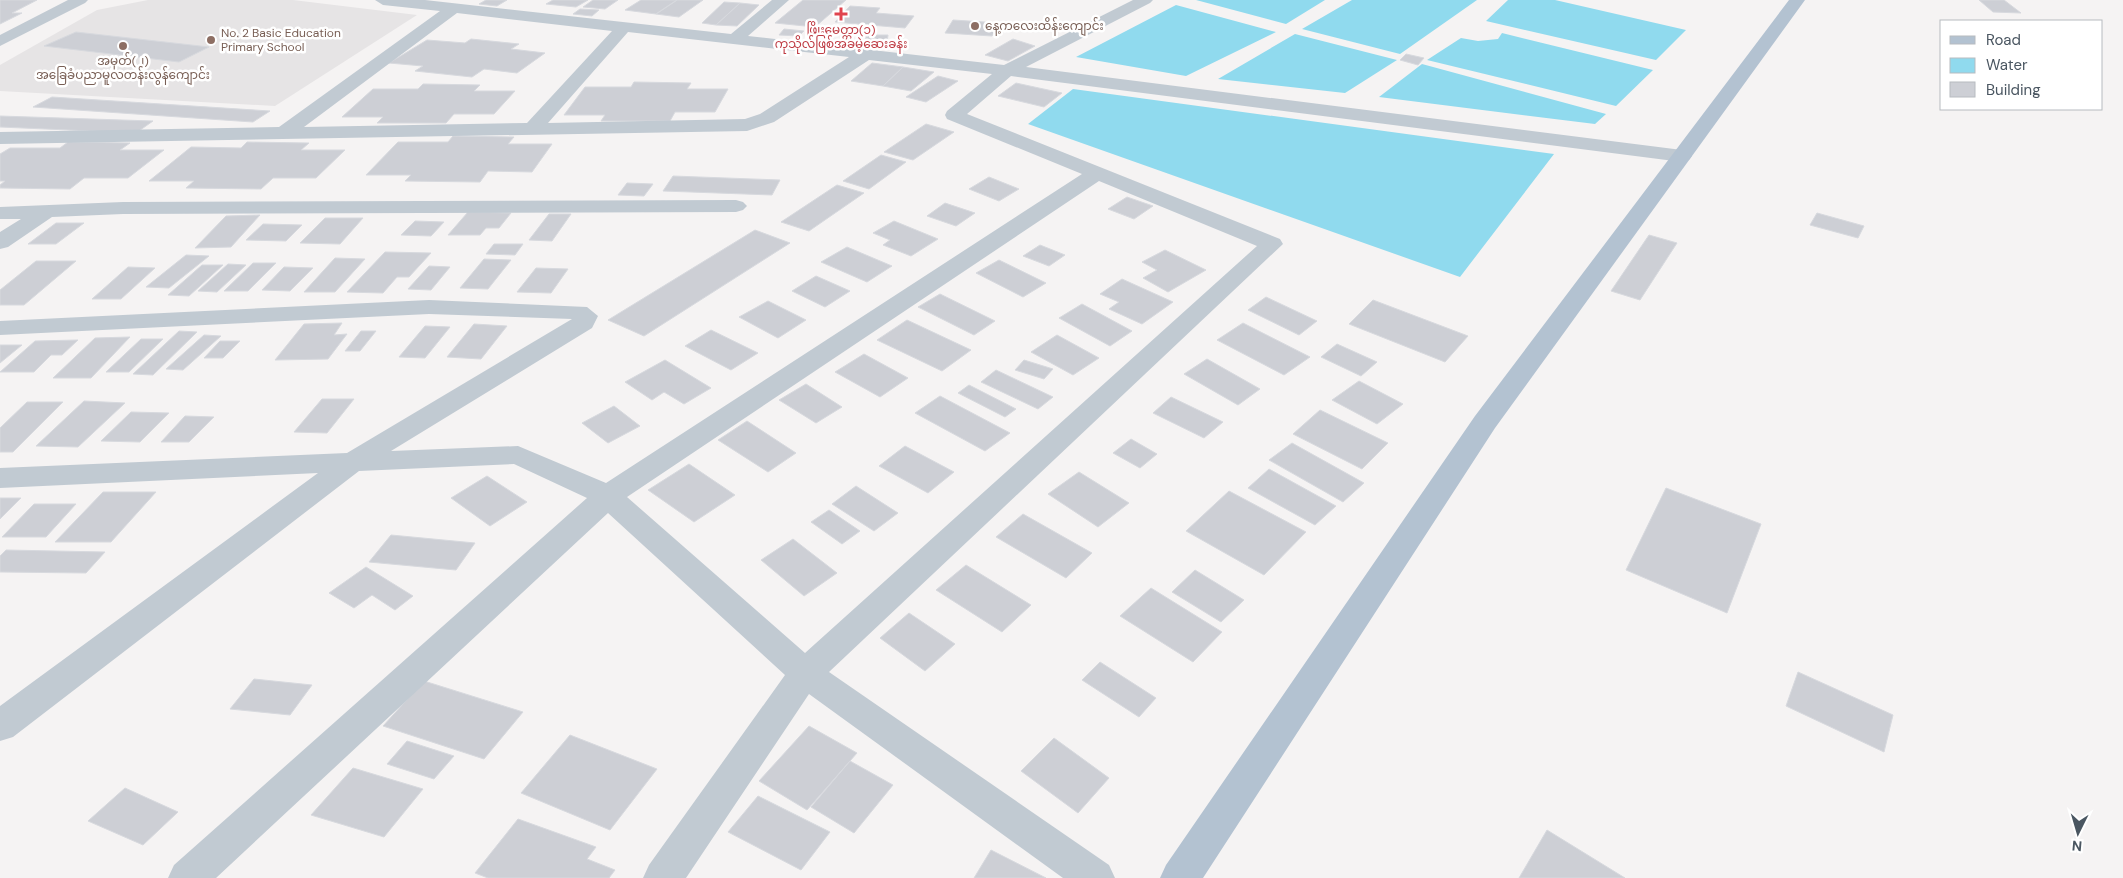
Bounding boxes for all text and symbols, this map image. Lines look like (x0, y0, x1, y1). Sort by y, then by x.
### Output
marker: ဖြိုးမေတ္တာ(၁) ကုသိုလ်ဖြစ်အခမဲ့ဆေးခန်း (834, 7, 848, 21)
place label: နေ့ကလေးထိန်းကျောင်း (985, 17, 1104, 36)
marker: နေ့ကလေးထိန်းကျောင်း (969, 20, 981, 32)
legend (1940, 20, 2103, 110)
place label: ဖြိုးမေတ္တာ(၁) ကုသိုလ်ဖြစ်အခမဲ့ဆေးခန်း (775, 21, 907, 54)
place label: No. 2 Basic Education Primary School (221, 25, 341, 55)
text: Road (1986, 30, 2021, 50)
marker: No. 2 Basic Education Primary School (205, 34, 217, 46)
marker: အမှတ်(၂) အခြေခံပညာမူလတန်းလွန်ကျောင်း (117, 40, 129, 52)
place label: အမှတ်(၂) အခြေခံပညာမူလတန်းလွန်ကျောင်း (36, 52, 210, 85)
text: Water (1986, 55, 2028, 75)
text: Building (1986, 80, 2041, 100)
north arrow (2053, 808, 2103, 858)
text: N (2071, 837, 2083, 855)

